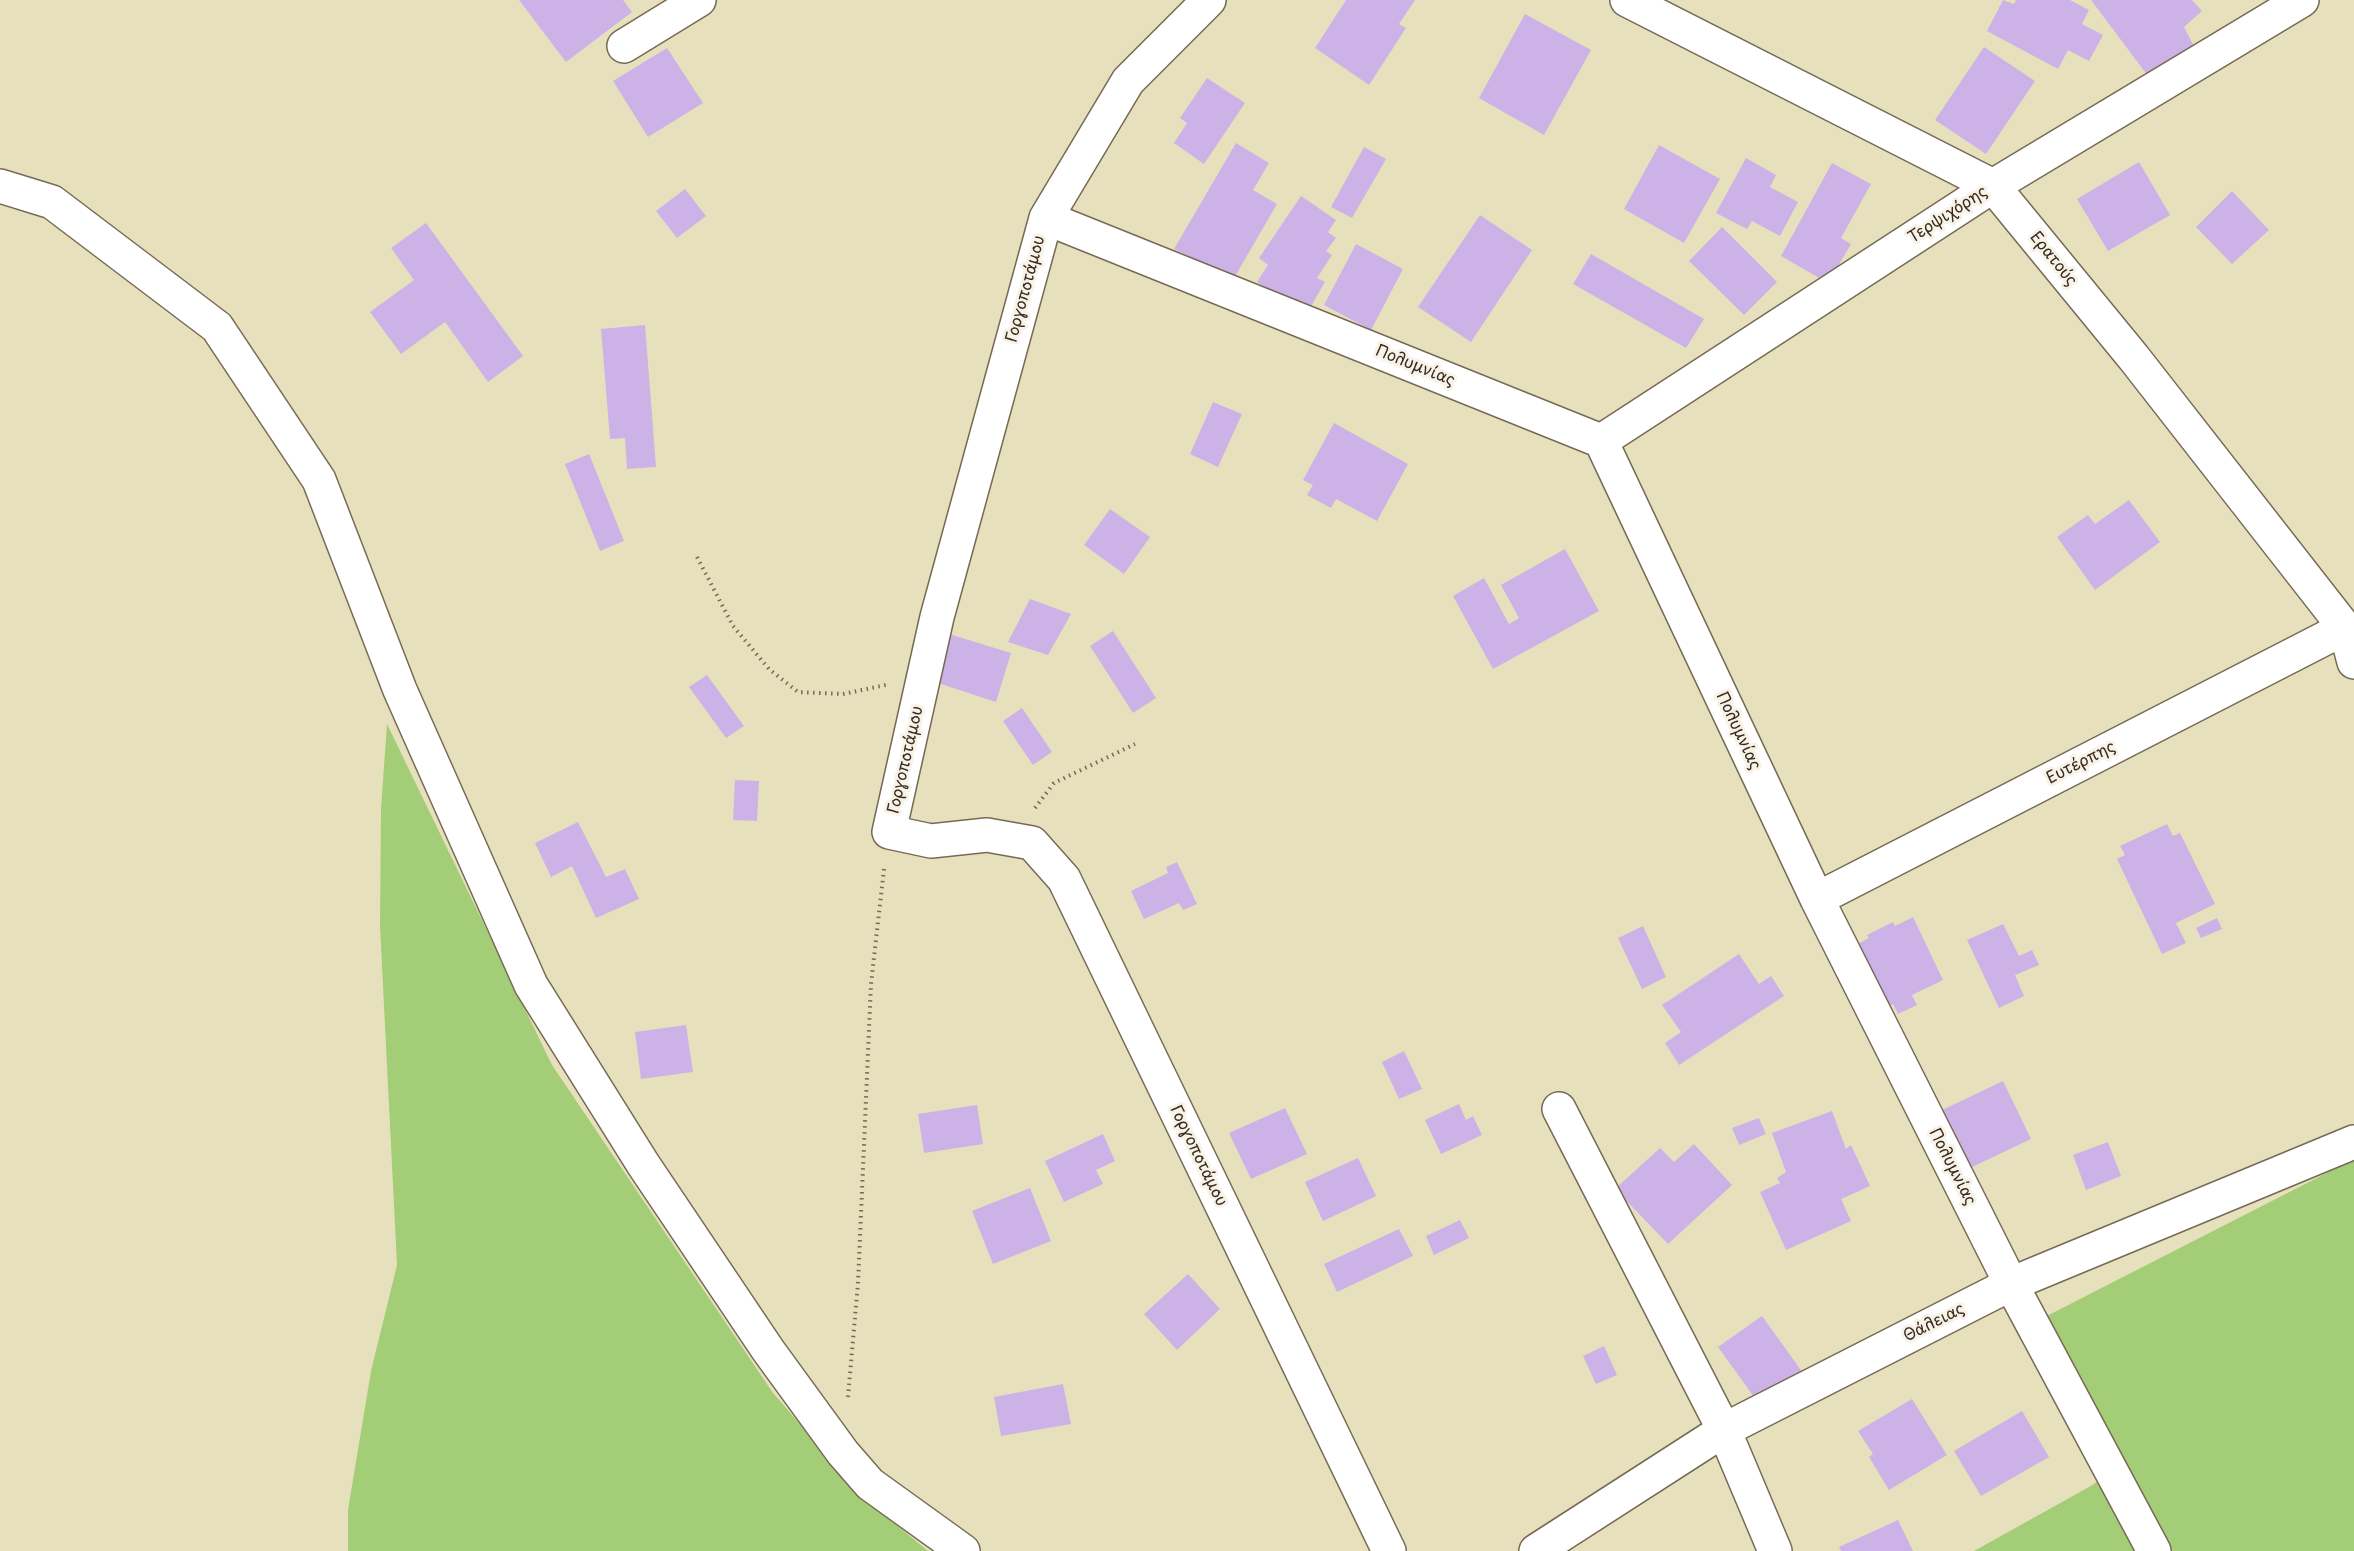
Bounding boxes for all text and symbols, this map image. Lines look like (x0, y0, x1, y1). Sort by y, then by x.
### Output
street label: Τερψιχόρης (1905, 182, 1991, 248)
street label: Ερατούς (2025, 228, 2081, 290)
street label: Γοργοποτάμου (1003, 233, 1049, 345)
street label: Πολυμνίας (1373, 341, 1457, 391)
street label: Πολυμνίας (1712, 689, 1764, 773)
street label: Γοργοποτάμου (884, 704, 928, 816)
street label: Ευτέρπης (2043, 737, 2119, 789)
street label: Γοργοποτάμου (1165, 1102, 1231, 1210)
street label: Πολυμνίας (1924, 1125, 1980, 1209)
street label: Θάλειας (1900, 1300, 1968, 1346)

